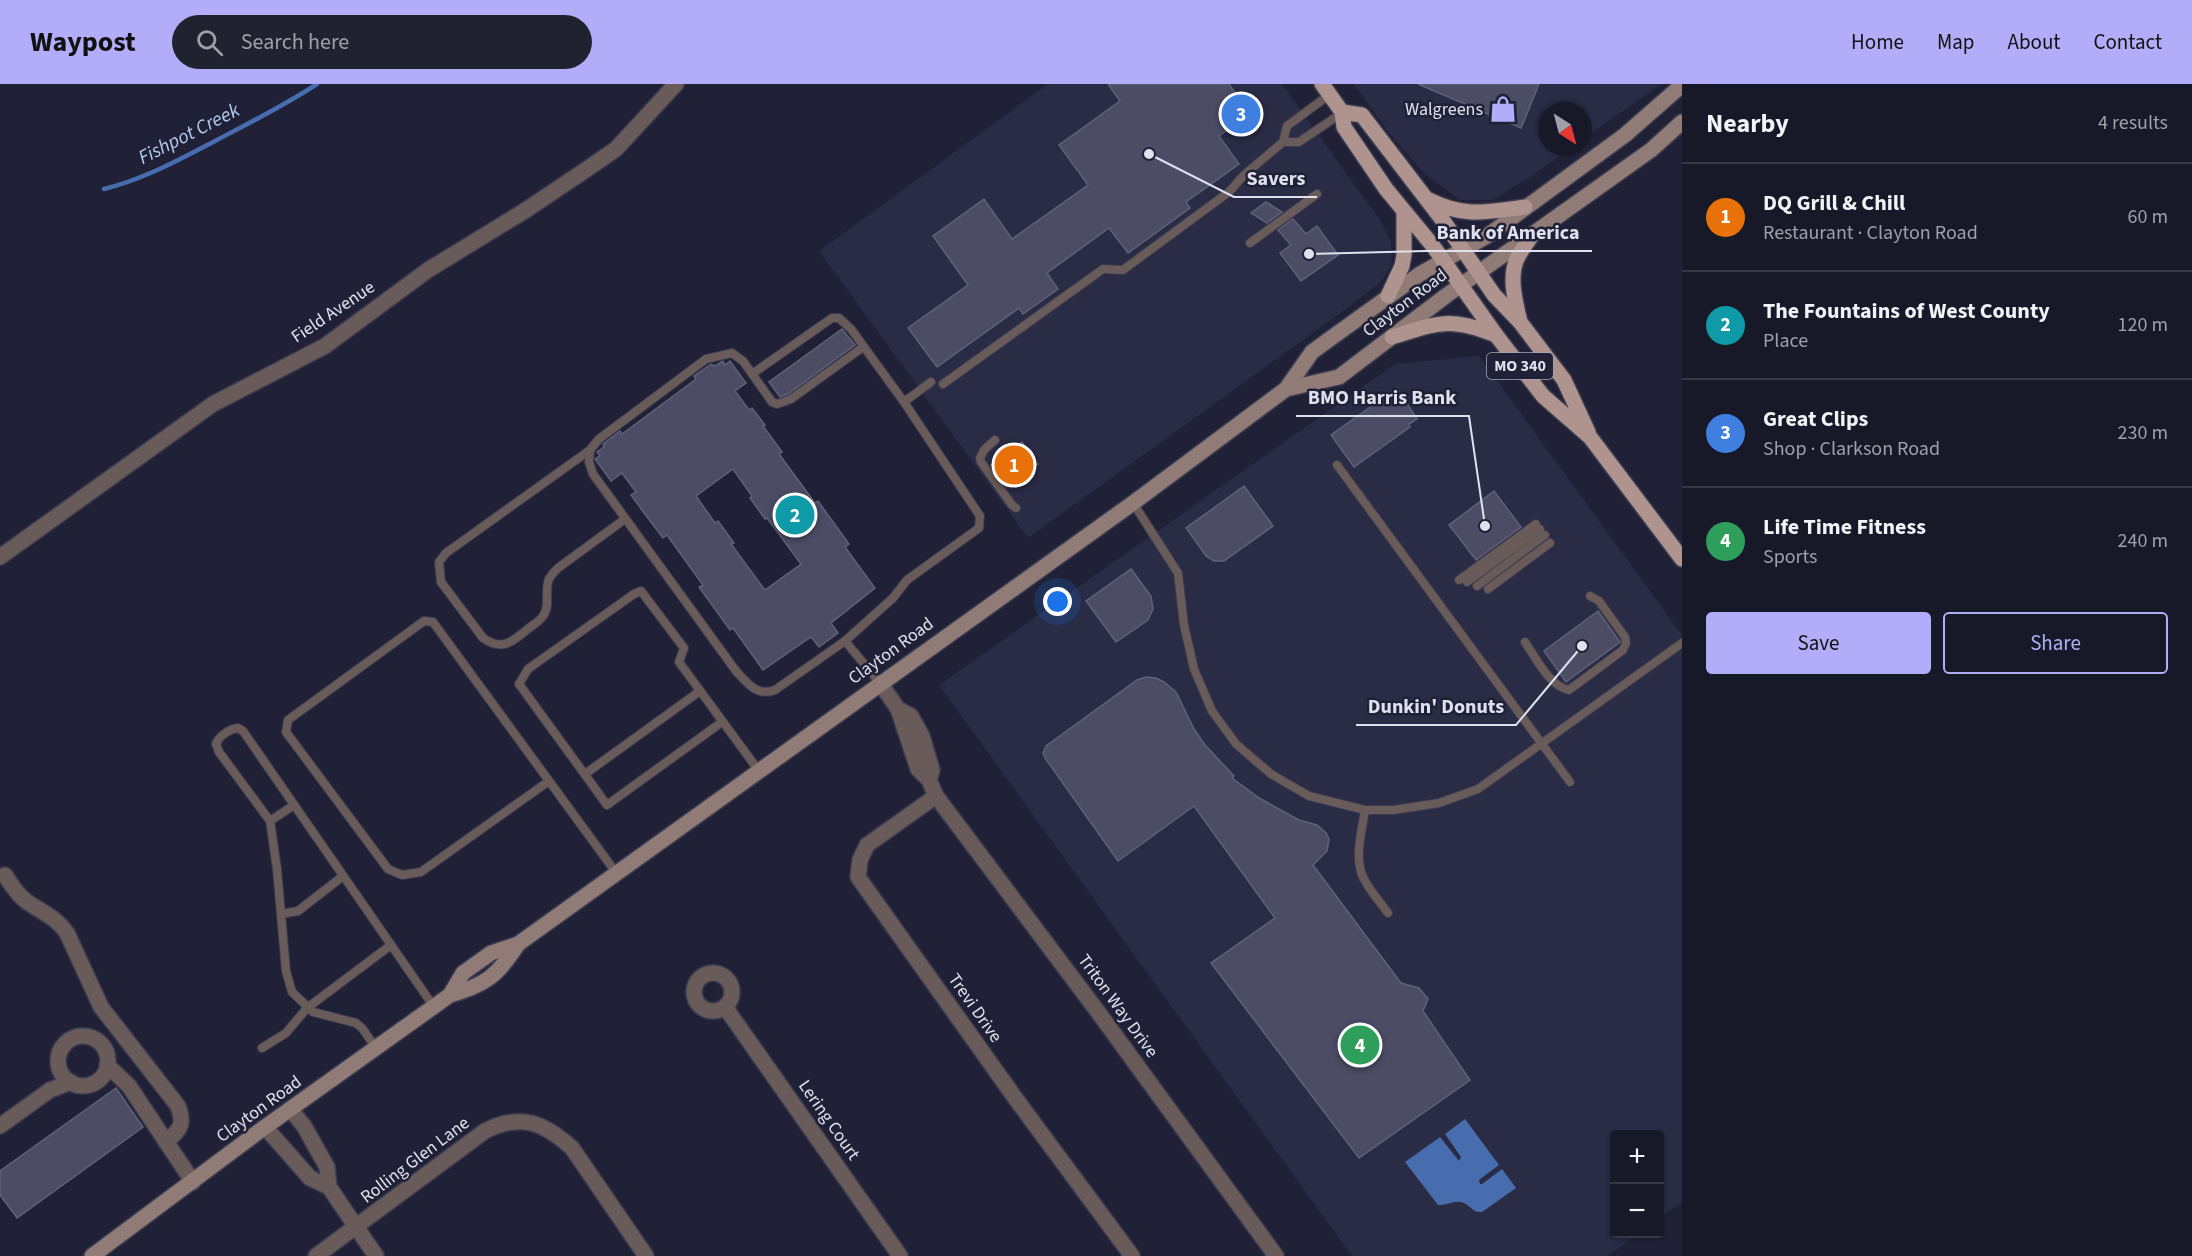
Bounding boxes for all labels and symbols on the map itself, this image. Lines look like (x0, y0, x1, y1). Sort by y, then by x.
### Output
pin: 3 (1222, 92, 1260, 136)
shop icon: Walgreens (1488, 94, 1518, 124)
water label: Fishpot Creek (133, 96, 245, 172)
place label: Walgreens (1405, 97, 1483, 122)
north arrow (1538, 102, 1592, 156)
callout: Savers (1234, 159, 1317, 197)
text: Savers (1247, 165, 1306, 193)
callout: Bank of America (1425, 213, 1592, 251)
text: Bank of America (1436, 219, 1580, 247)
street label: Clayton Road (1358, 263, 1452, 343)
street label: Field Avenue (286, 275, 380, 349)
road number: MO 340 (1487, 353, 1553, 379)
callout: BMO Harris Bank (1296, 378, 1469, 416)
text: BMO Harris Bank (1308, 384, 1456, 412)
pin: 1 (994, 442, 1034, 488)
pin: 2 (776, 492, 814, 538)
your location (1043, 587, 1072, 616)
street label: Clayton Road (843, 611, 939, 691)
callout: Dunkin' Donuts (1356, 687, 1516, 725)
text: Dunkin' Donuts (1368, 693, 1504, 721)
street label: Triton Way Drive (1072, 949, 1164, 1063)
street label: Trevi Drive (942, 968, 1008, 1048)
pin: 4 (1340, 1022, 1380, 1068)
street label: Clayton Road (211, 1069, 307, 1149)
street label: Lering Court (792, 1075, 866, 1165)
street label: Rolling Glen Lane (355, 1111, 475, 1209)

